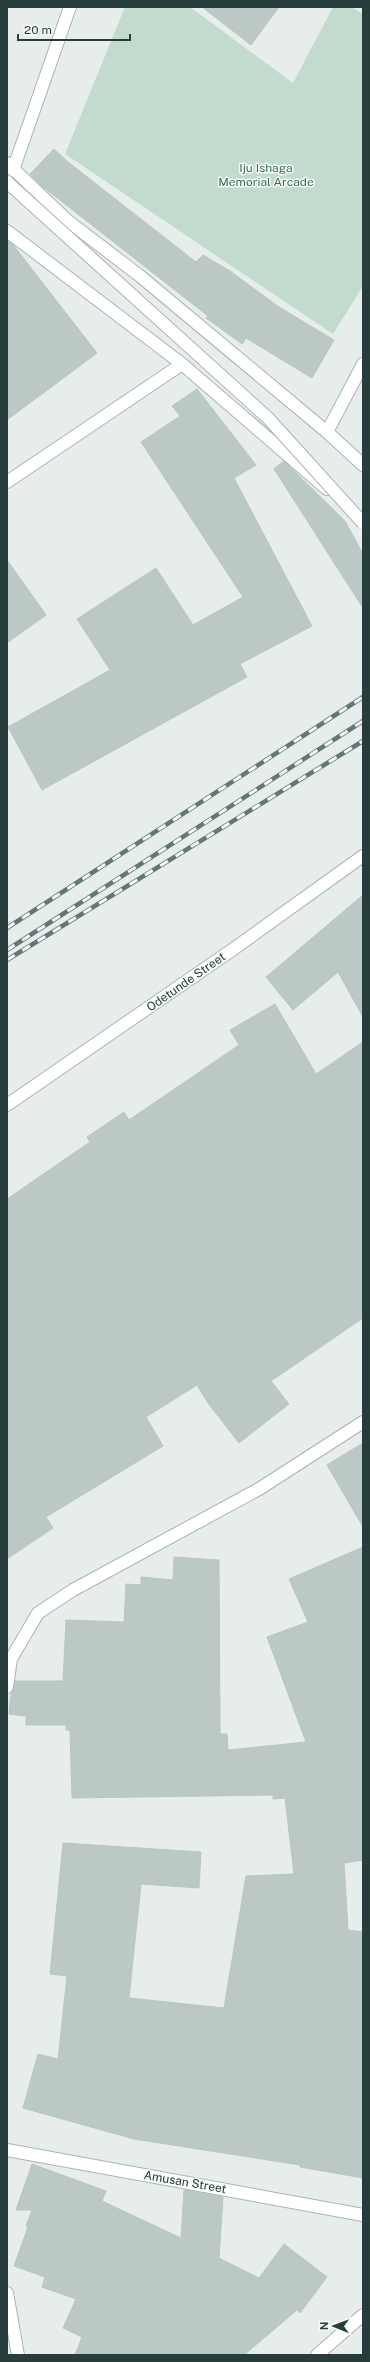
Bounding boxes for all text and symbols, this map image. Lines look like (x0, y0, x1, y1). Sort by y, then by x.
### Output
scale bar (18, 16, 130, 42)
text: 20 m (24, 23, 52, 37)
park label: Iju Ishaga Memorial Arcade (218, 161, 314, 189)
street label: Odetunde Street (144, 949, 228, 1014)
street label: Amusan Street (143, 2168, 228, 2196)
north arrow (314, 2306, 354, 2346)
text: N (318, 2321, 330, 2330)

